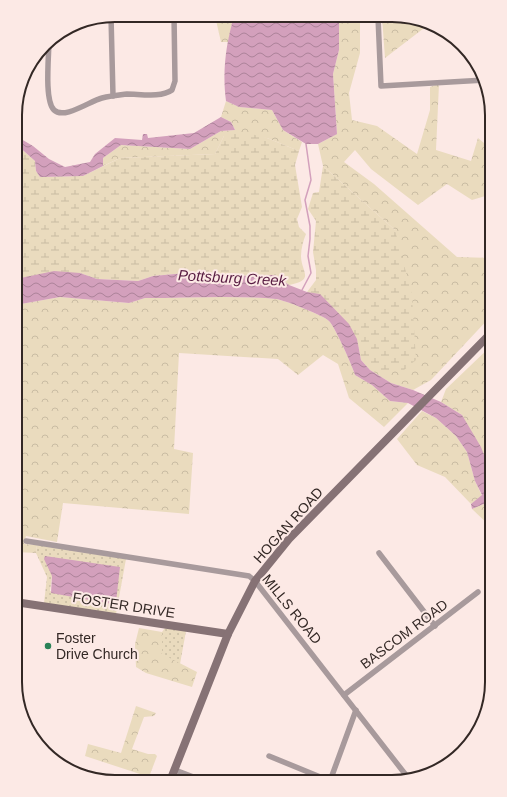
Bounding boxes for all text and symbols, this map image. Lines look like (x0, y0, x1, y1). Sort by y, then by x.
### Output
water label: Pottsburg Creek (177, 266, 288, 289)
street label: HOGAN ROAD (250, 484, 326, 566)
street label: MILLS ROAD (259, 571, 325, 647)
street label: FOSTER DRIVE (72, 589, 176, 621)
street label: BASCOM ROAD (357, 596, 451, 672)
place label: Foster Drive Church (56, 630, 138, 662)
marker: Foster Drive Church (43, 641, 53, 651)

